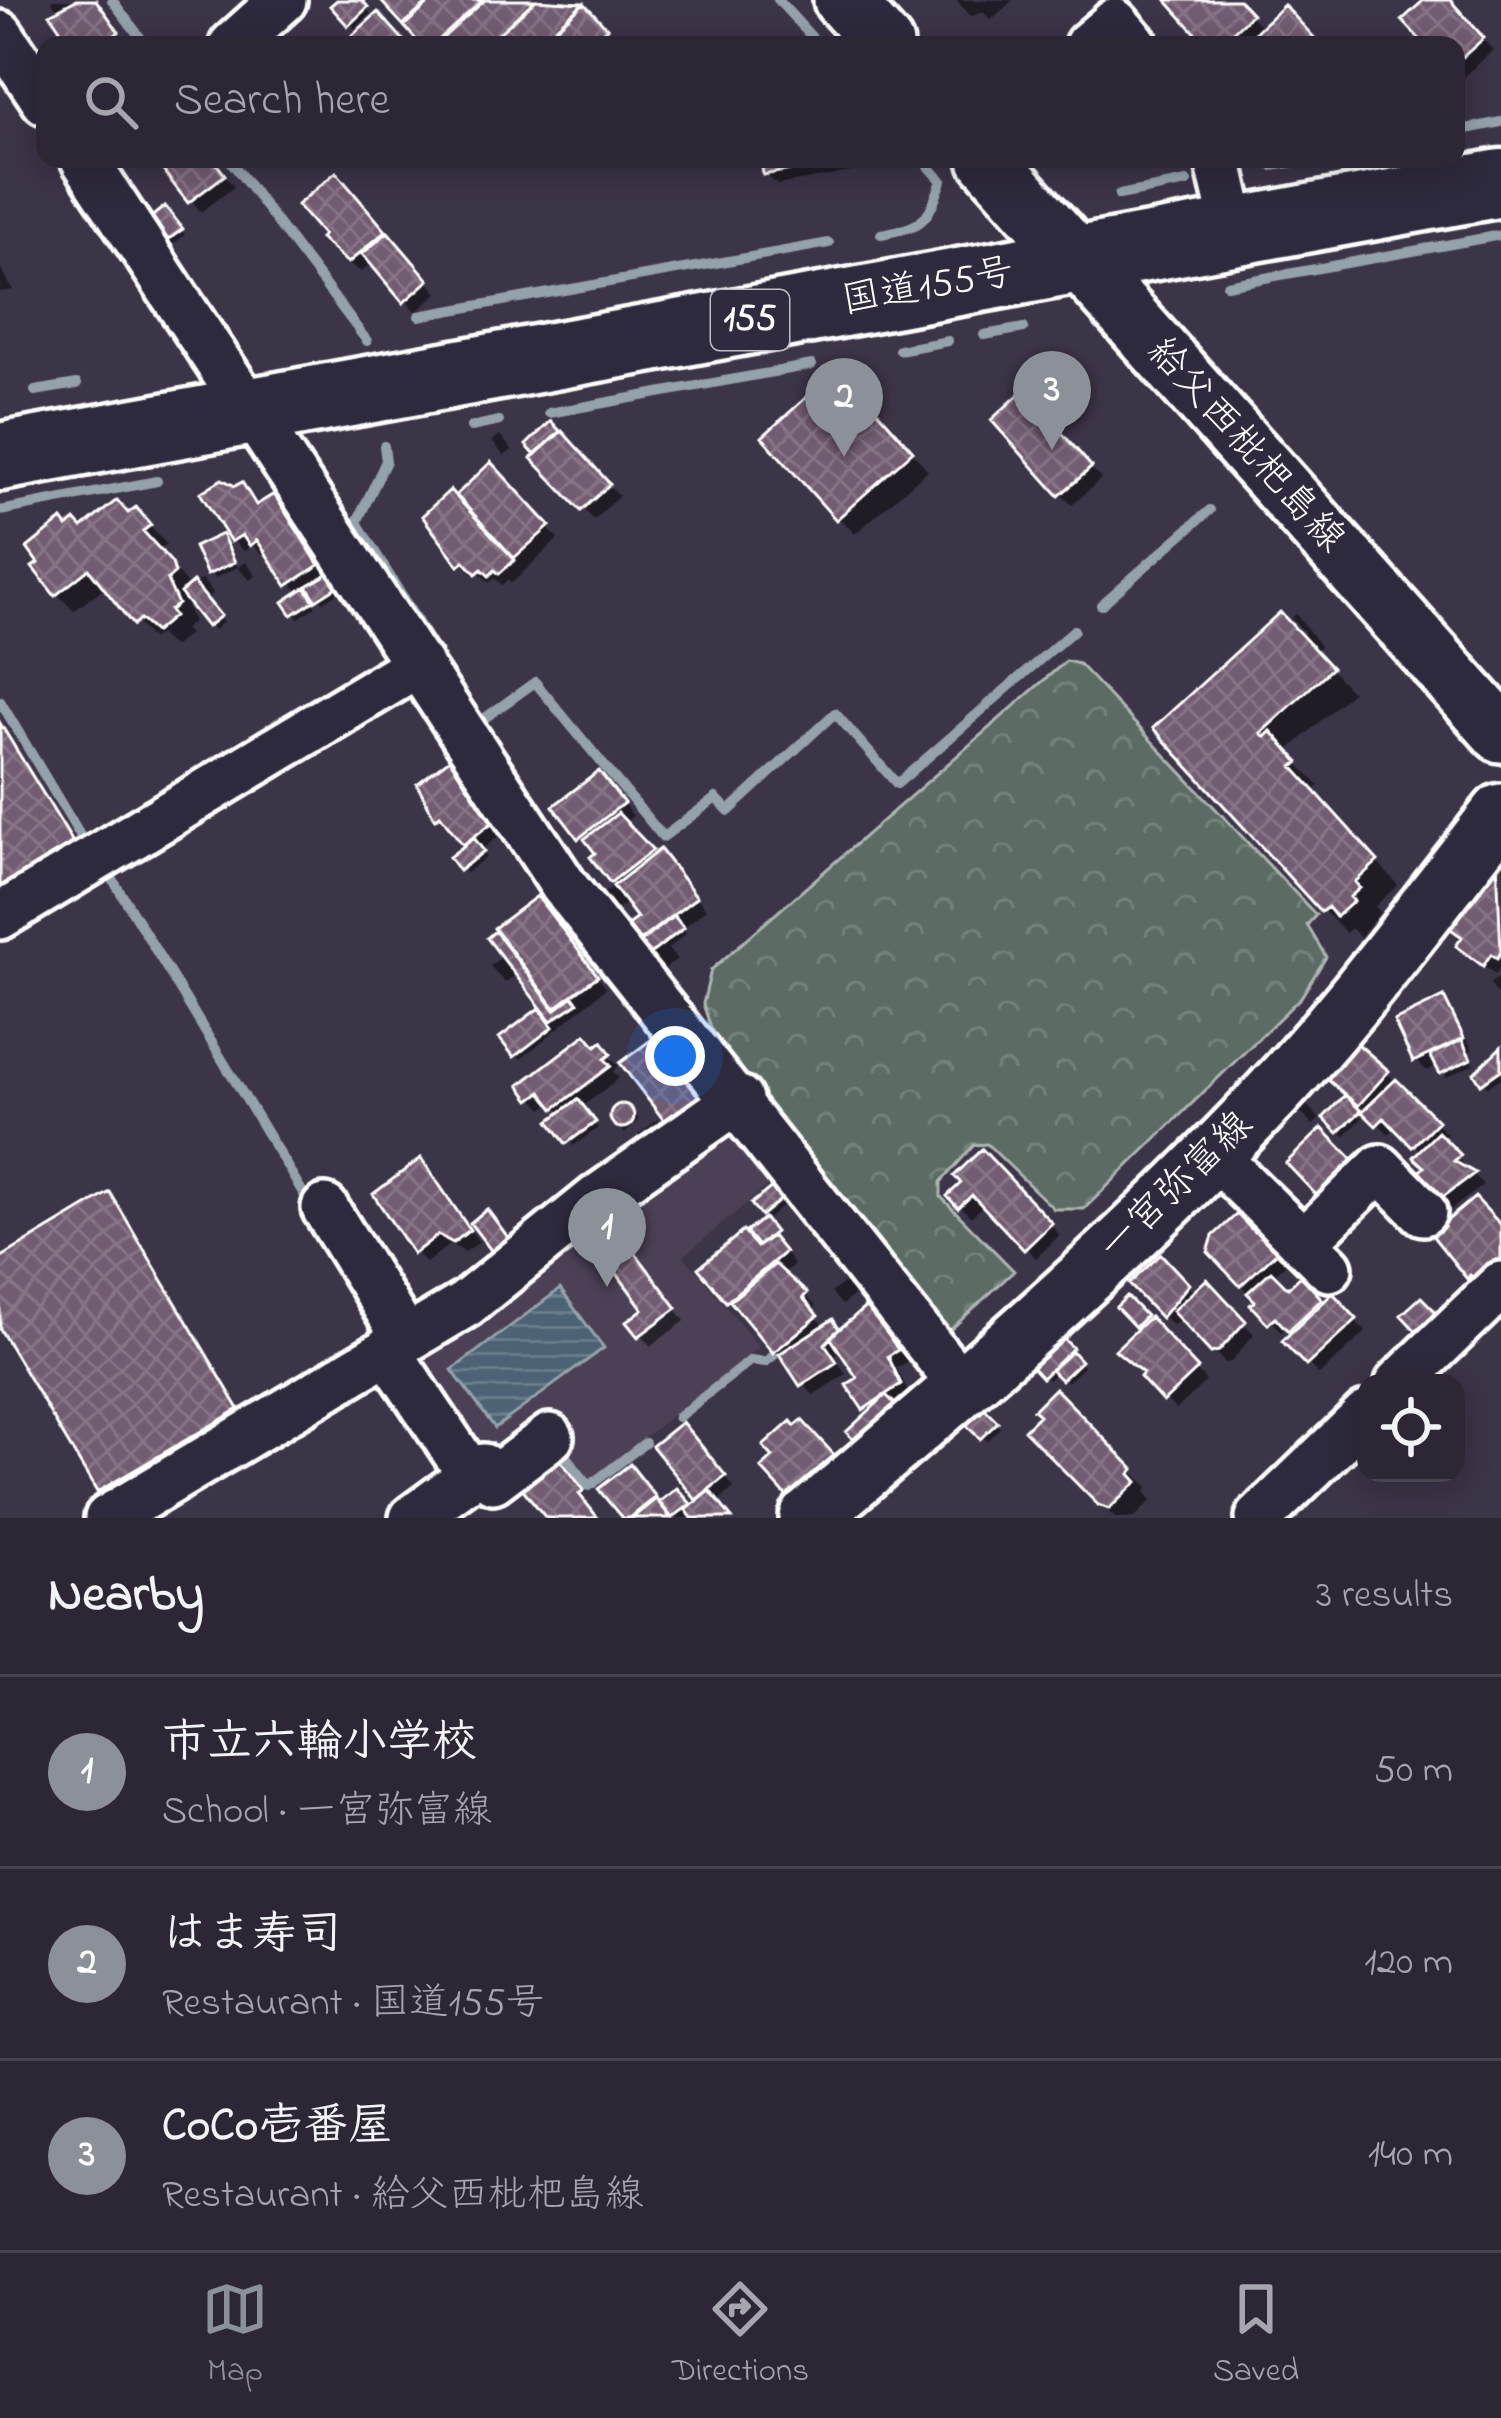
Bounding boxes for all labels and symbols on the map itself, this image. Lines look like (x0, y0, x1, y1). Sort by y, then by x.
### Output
street label: 国道155号 (837, 245, 1019, 331)
road number: 155 (711, 290, 789, 350)
street label: 給父西枇杷島線 (1132, 325, 1358, 567)
pin: 3 (1013, 351, 1091, 450)
pin: 2 (805, 358, 883, 457)
your location (645, 1026, 705, 1086)
street label: 一宮弥富線 (1087, 1099, 1267, 1275)
pin: 1 (568, 1188, 646, 1287)

